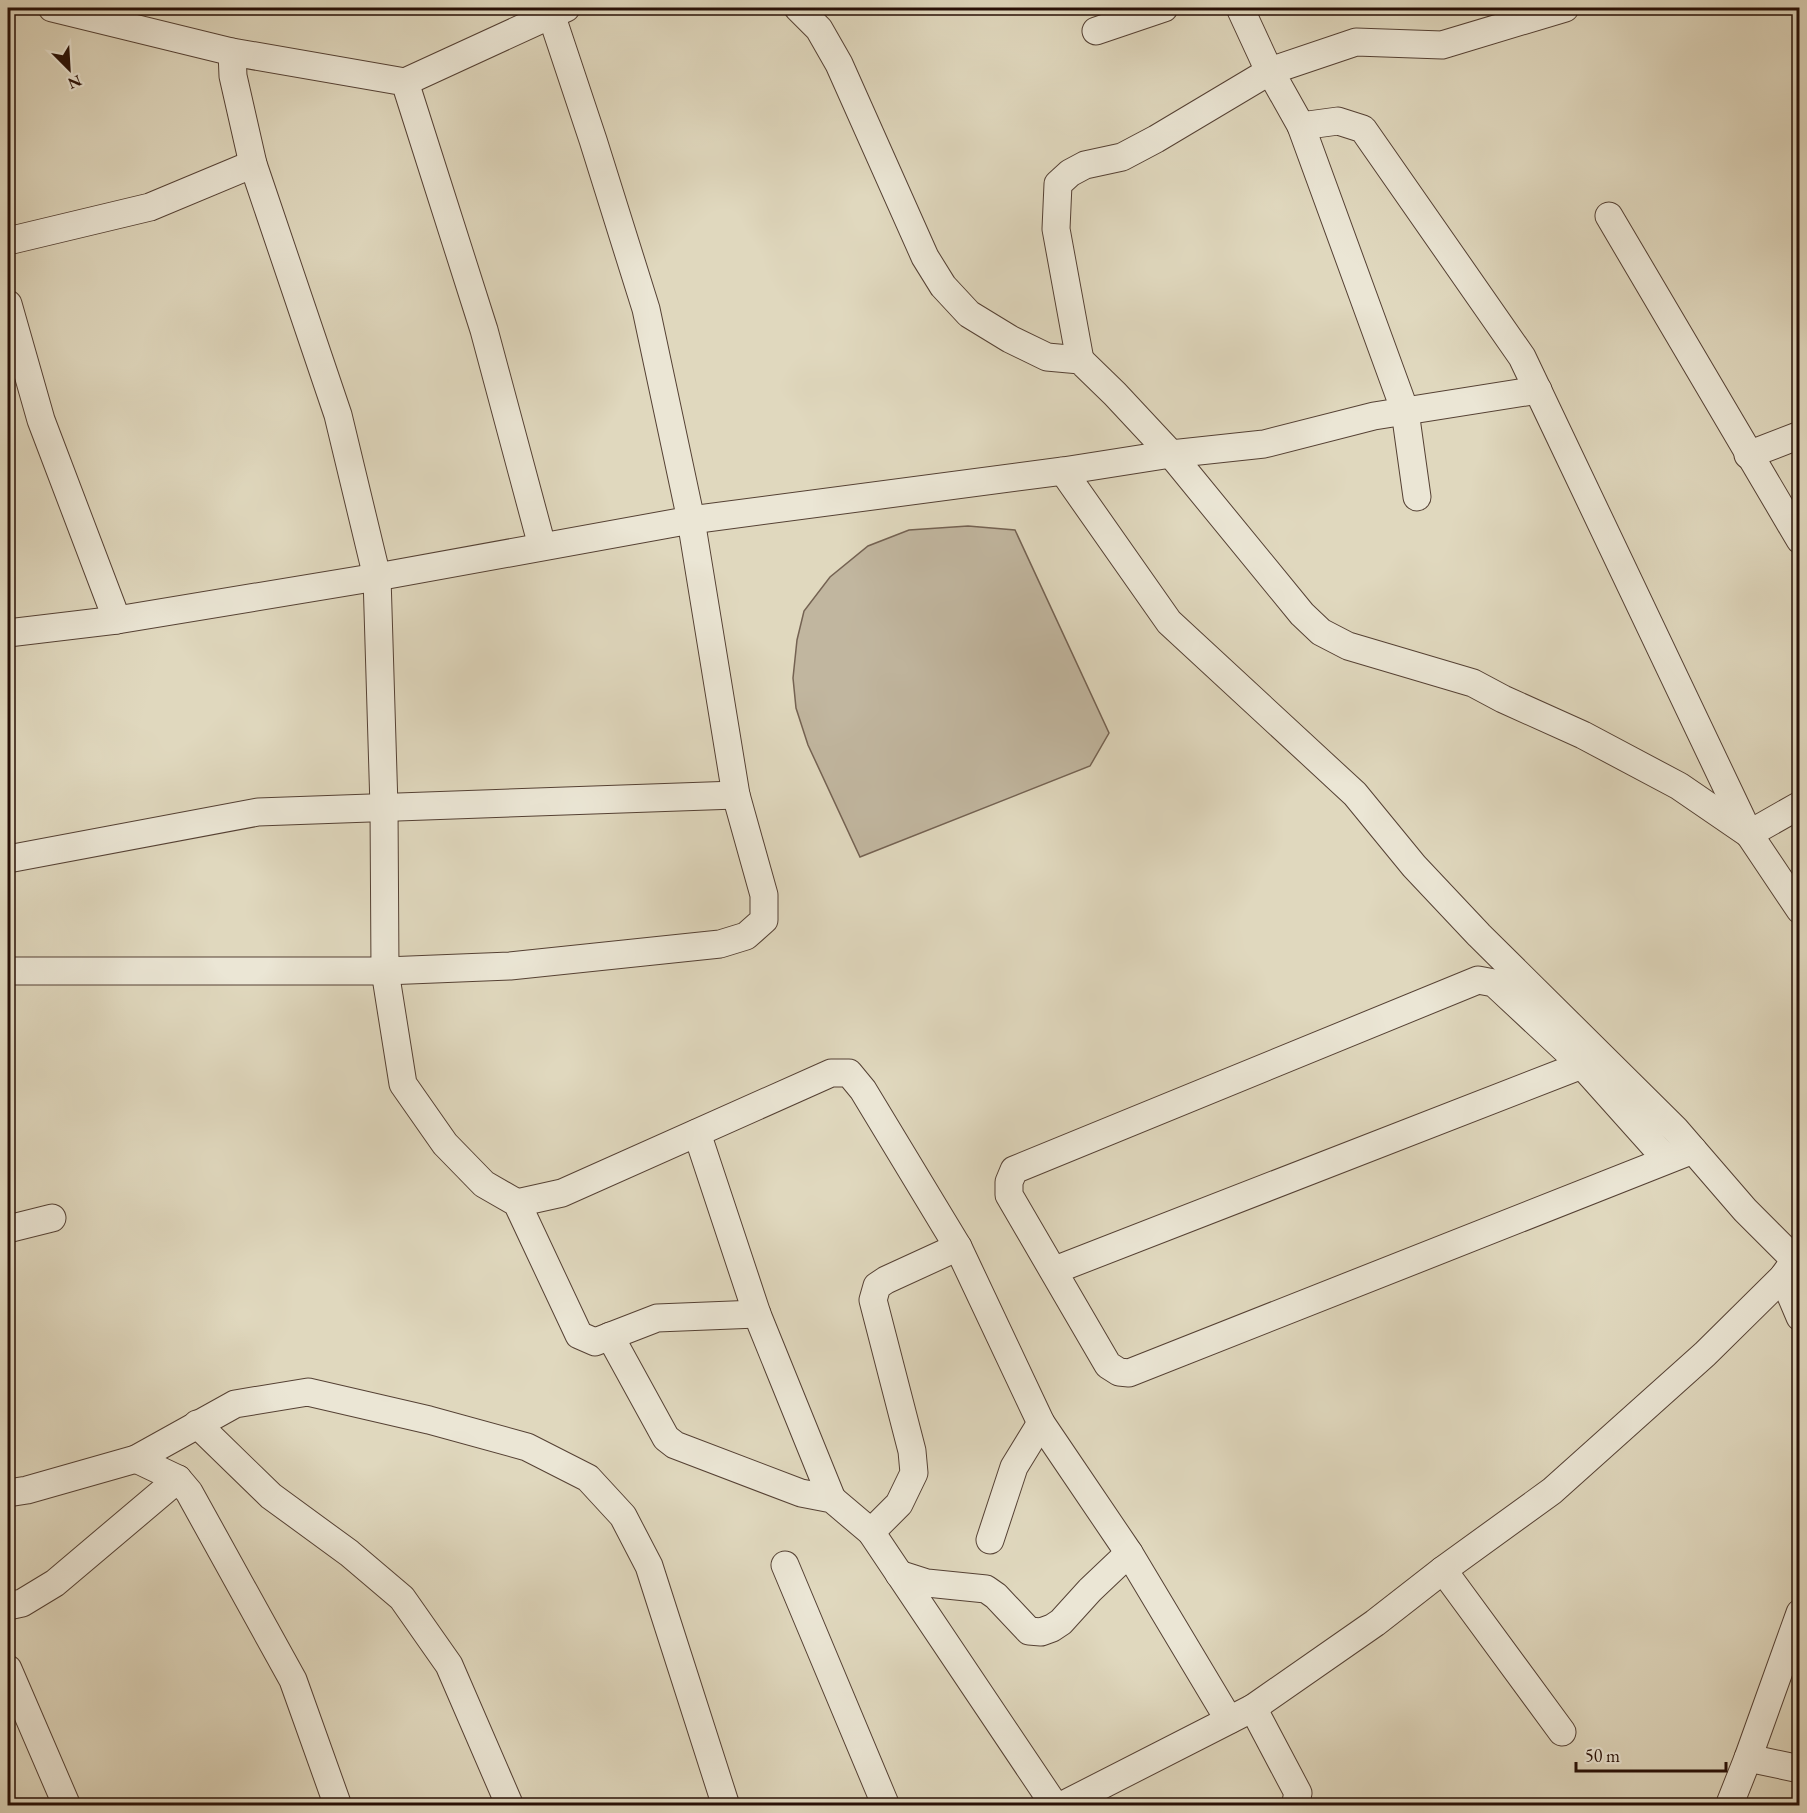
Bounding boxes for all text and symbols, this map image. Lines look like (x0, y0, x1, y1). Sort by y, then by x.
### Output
north arrow (39, 39, 99, 99)
text: N (65, 70, 85, 94)
scale bar (1576, 1735, 1726, 1773)
text: 50 m (1585, 1744, 1620, 1767)

